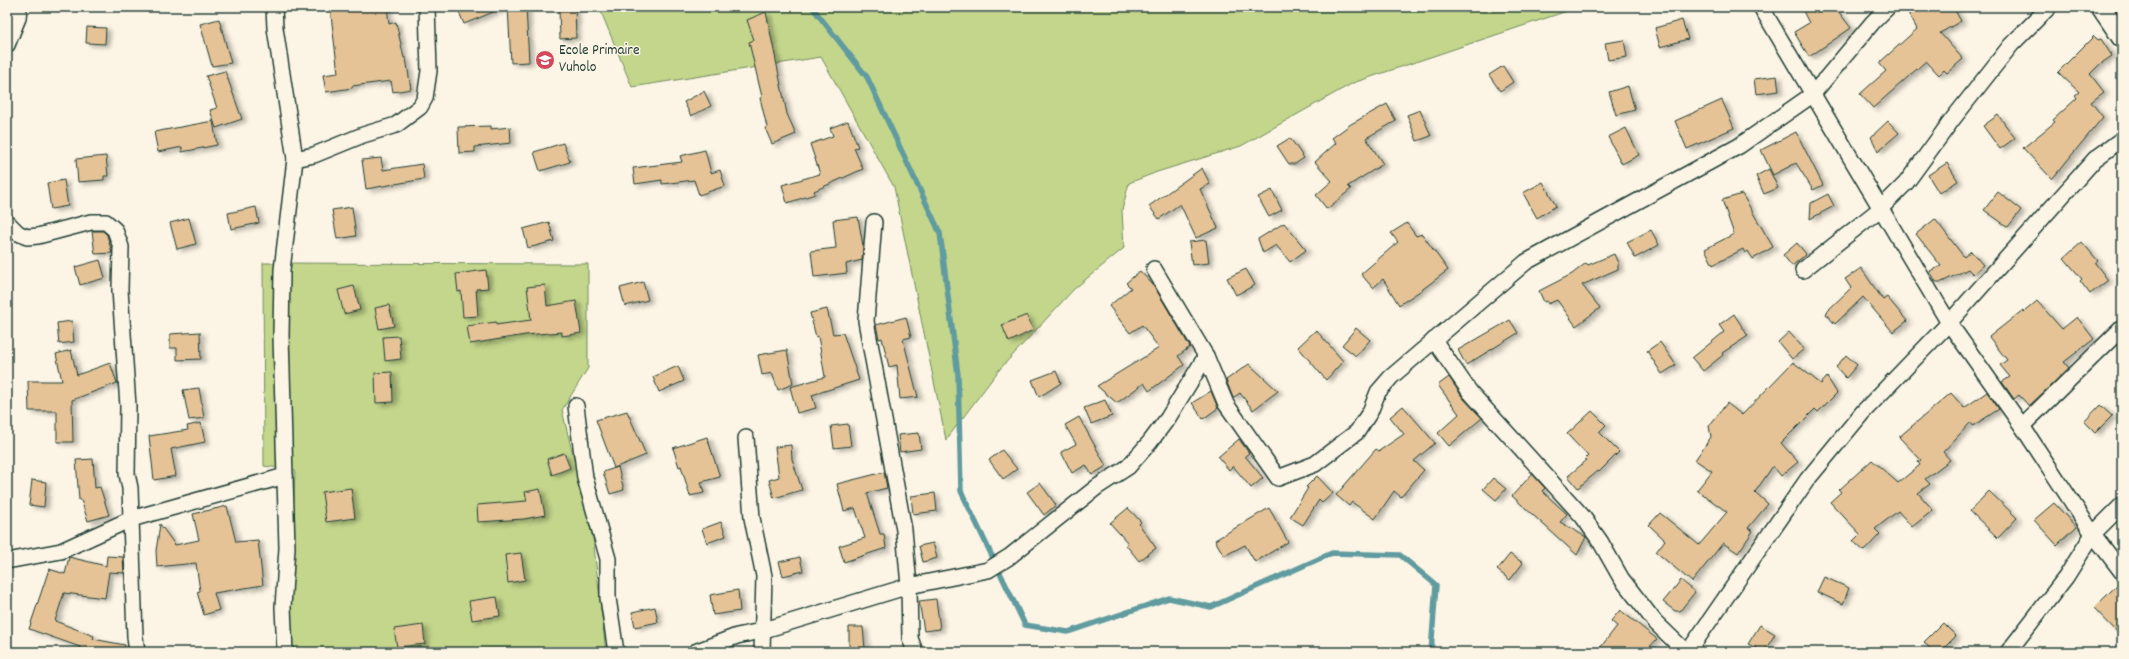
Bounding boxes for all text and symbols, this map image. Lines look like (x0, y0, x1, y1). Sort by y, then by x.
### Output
place label: Ecole Primaire Vuholo (559, 40, 640, 79)
school or university icon: Ecole Primaire Vuholo (534, 49, 556, 71)

